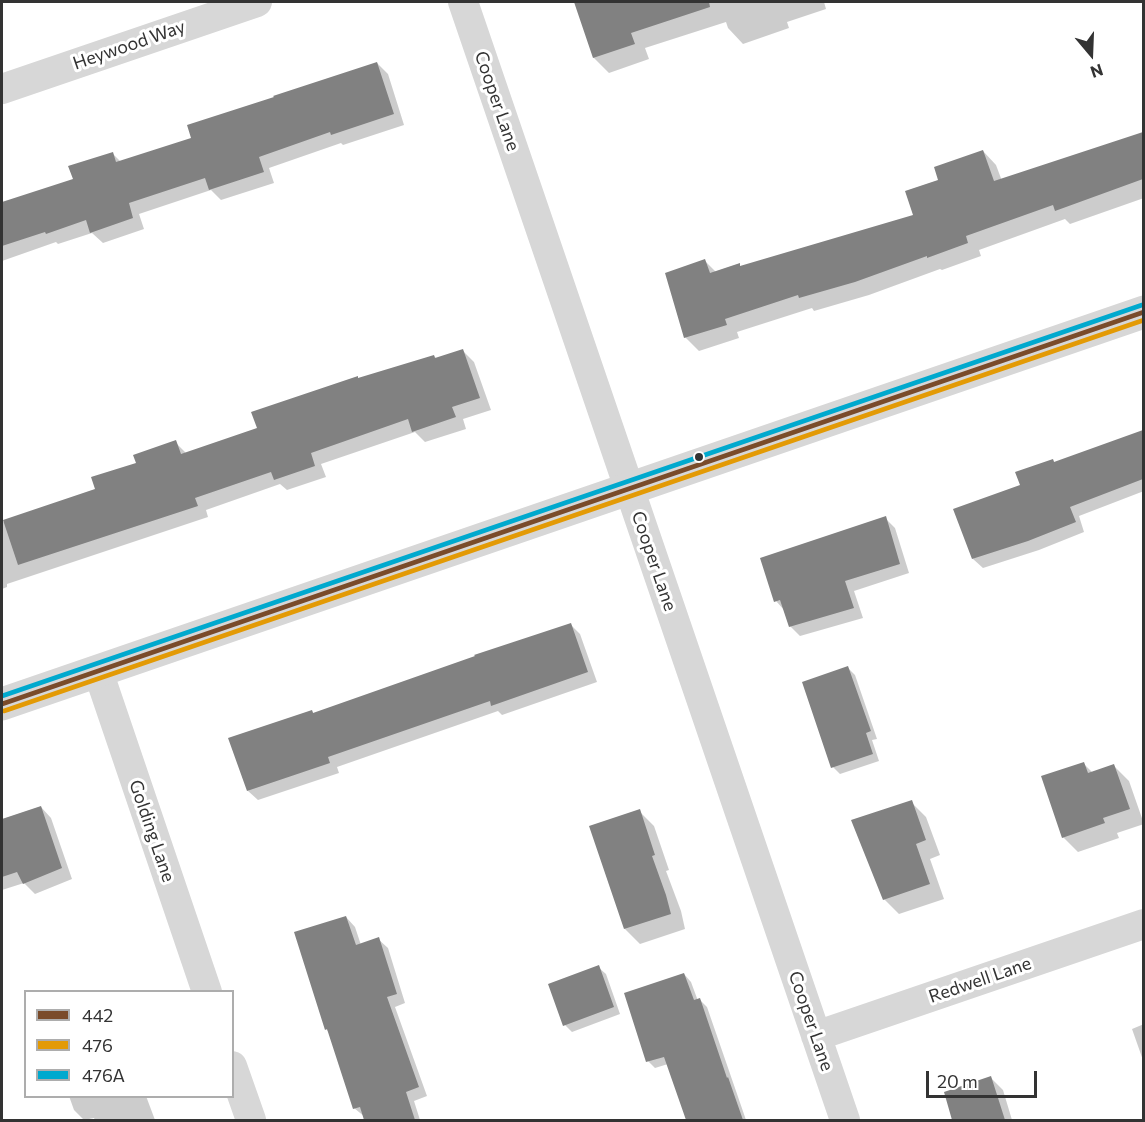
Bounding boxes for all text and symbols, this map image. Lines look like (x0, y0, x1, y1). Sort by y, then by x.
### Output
street label: Heywood Way (70, 16, 188, 74)
north arrow (1061, 24, 1121, 84)
street label: Cooper Lane (470, 48, 524, 154)
text: N (1088, 61, 1106, 82)
unlabelled marker (693, 451, 705, 463)
street label: Cooper Lane (627, 508, 681, 614)
street label: Golding Lane (124, 777, 180, 885)
street label: Redwell Lane (926, 952, 1034, 1008)
street label: Cooper Lane (784, 968, 838, 1074)
legend (24, 990, 234, 1098)
text: 442 (82, 1004, 113, 1026)
text: 476 (82, 1034, 113, 1056)
scale bar (929, 1059, 1040, 1097)
text: 476A (82, 1064, 125, 1086)
text: 20 m (937, 1070, 978, 1092)

